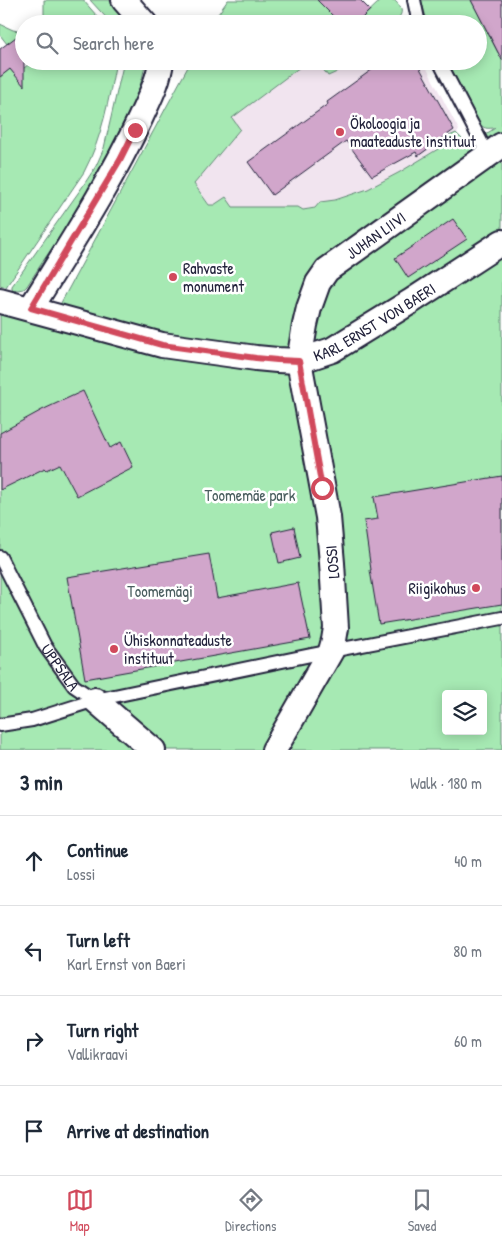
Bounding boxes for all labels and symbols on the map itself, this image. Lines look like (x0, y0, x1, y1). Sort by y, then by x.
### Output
place label: Ökoloogia ja maateaduste instituut (350, 112, 476, 152)
route end (124, 119, 147, 142)
marker: Ökoloogia ja maateaduste instituut (334, 126, 346, 138)
street label: JUHAN LIIVI (341, 206, 410, 264)
place label: Rahvaste monument (183, 257, 244, 297)
marker: Rahvaste monument (167, 271, 179, 283)
street label: KARL ERNST VON BAERI (311, 277, 440, 366)
route start (311, 477, 334, 500)
park label: Toomemäe park (205, 484, 296, 506)
street label: LOSSI (320, 544, 344, 580)
place label: Riigikohus (408, 577, 466, 599)
park label: Toomemägi (127, 580, 193, 602)
marker: Riigikohus (470, 582, 482, 594)
place label: Ühiskonnateaduste instituut (124, 629, 233, 669)
street label: UPPSALA (36, 639, 85, 695)
marker: Ühiskonnateaduste instituut (108, 643, 120, 655)

